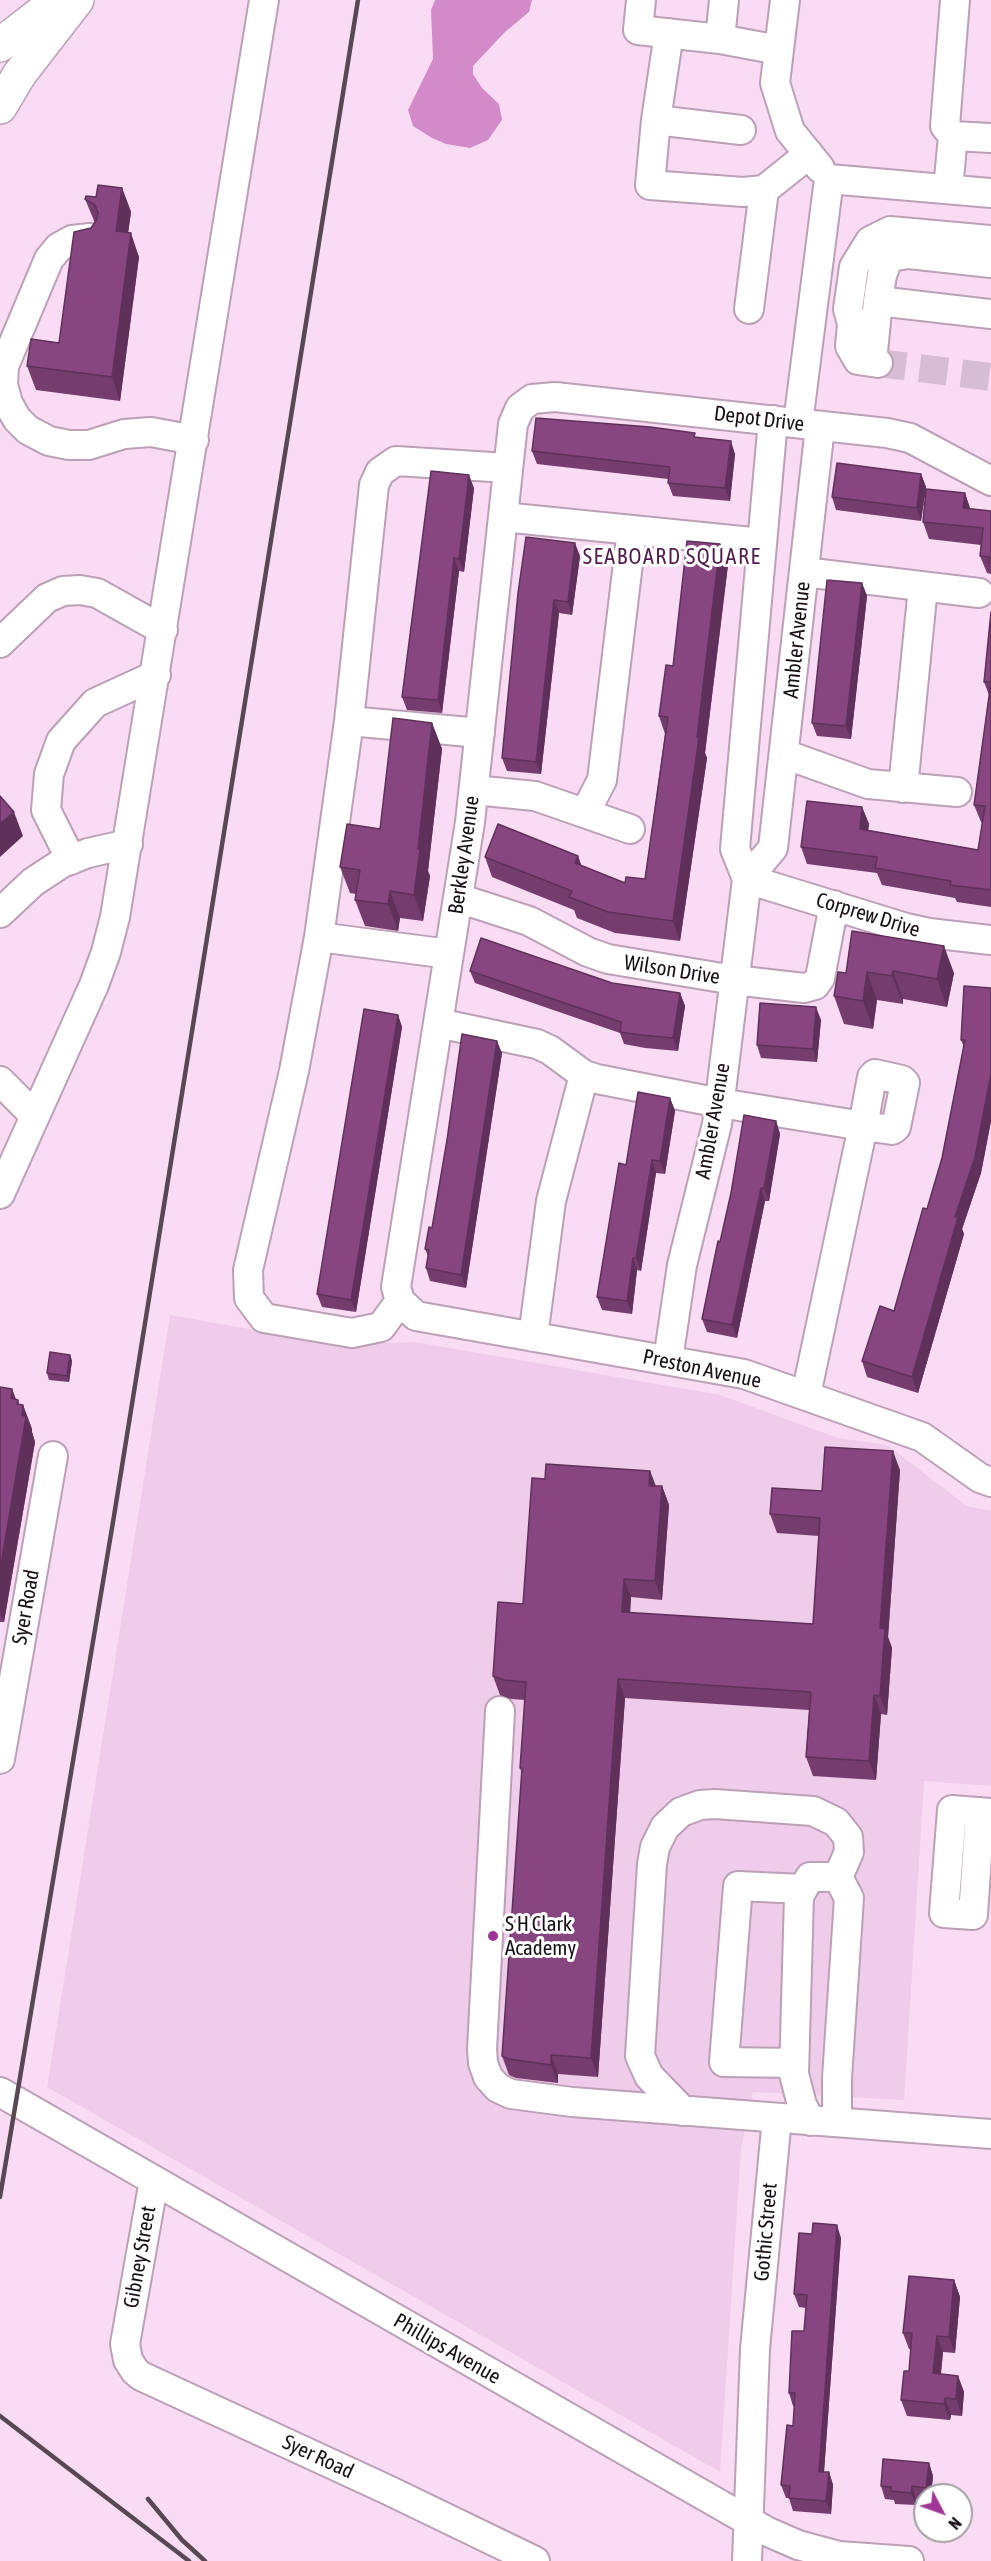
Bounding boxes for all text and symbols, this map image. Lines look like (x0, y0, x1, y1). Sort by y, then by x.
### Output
street label: Depot Drive (712, 401, 806, 437)
district label: SEABOARD SQUARE (583, 544, 761, 570)
street label: Ambler Avenue (778, 580, 816, 700)
street label: Berkley Avenue (443, 794, 485, 916)
street label: Corprew Drive (813, 887, 923, 943)
street label: Wilson Drive (622, 950, 722, 990)
street label: Ambler Avenue (690, 1061, 736, 1181)
street label: Preston Avenue (641, 1344, 763, 1394)
street label: Syer Road (7, 1568, 45, 1646)
place label: S H Clark Academy (505, 1911, 576, 1961)
marker: S H Clark Academy (486, 1929, 500, 1943)
street label: Gothic Street (749, 2182, 783, 2282)
street label: Gibney Street (119, 2204, 161, 2310)
street label: Phillips Avenue (389, 2308, 505, 2390)
street label: Syer Road (278, 2430, 358, 2484)
north arrow (913, 2483, 973, 2543)
text: N (945, 2514, 965, 2533)

